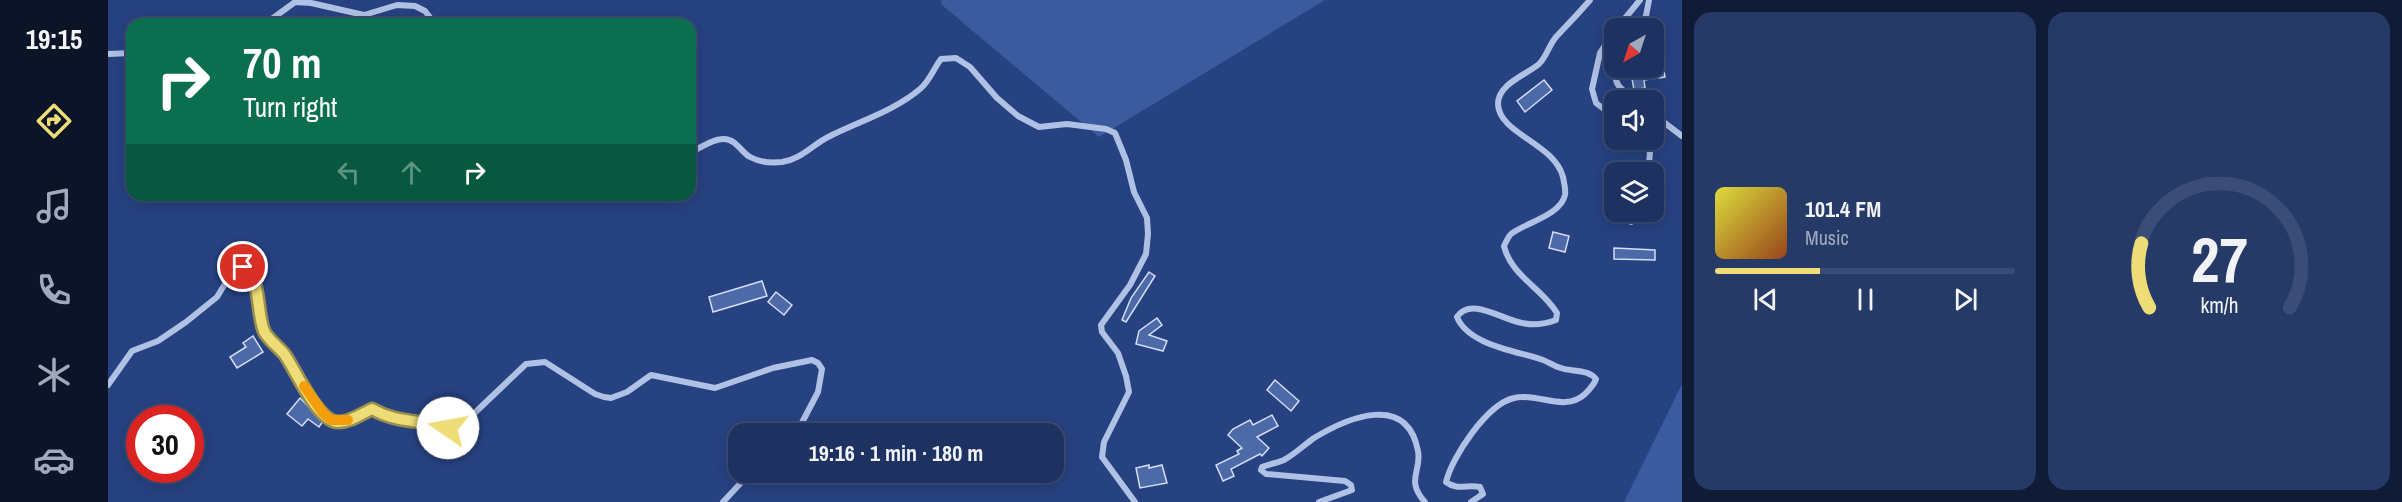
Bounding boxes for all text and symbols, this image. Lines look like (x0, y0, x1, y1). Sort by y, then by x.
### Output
north arrow (1604, 18, 1664, 78)
map controls (1604, 18, 1664, 222)
text: 19:15 (26, 21, 82, 57)
text: 70 m (243, 35, 322, 91)
icon: right (144, 42, 222, 120)
text: Turn right (243, 89, 337, 125)
button: sound (1604, 90, 1664, 150)
icon: directions (33, 100, 75, 142)
icon: left (332, 156, 365, 189)
icon: ahead (395, 156, 428, 189)
icon: right (458, 156, 491, 189)
button: layers (1604, 162, 1664, 222)
icon: music (33, 185, 75, 227)
text: 101.4 FM (1805, 194, 1881, 224)
text: 27 (2191, 217, 2247, 301)
text: Music (1805, 224, 1849, 251)
pin (217, 241, 268, 292)
icon: arrive (226, 250, 259, 283)
icon: phone (33, 269, 75, 311)
icon: previous (1749, 283, 1782, 316)
icon: pause (1849, 283, 1882, 316)
icon: next (1949, 283, 1982, 316)
text: km/h (2200, 291, 2238, 320)
icon: climate (33, 354, 75, 396)
position arrow (416, 396, 480, 460)
speed limit sign: 30 (126, 405, 204, 483)
text: 19:16 · 1 min · 180 m (809, 438, 983, 468)
icon: car (33, 439, 75, 481)

